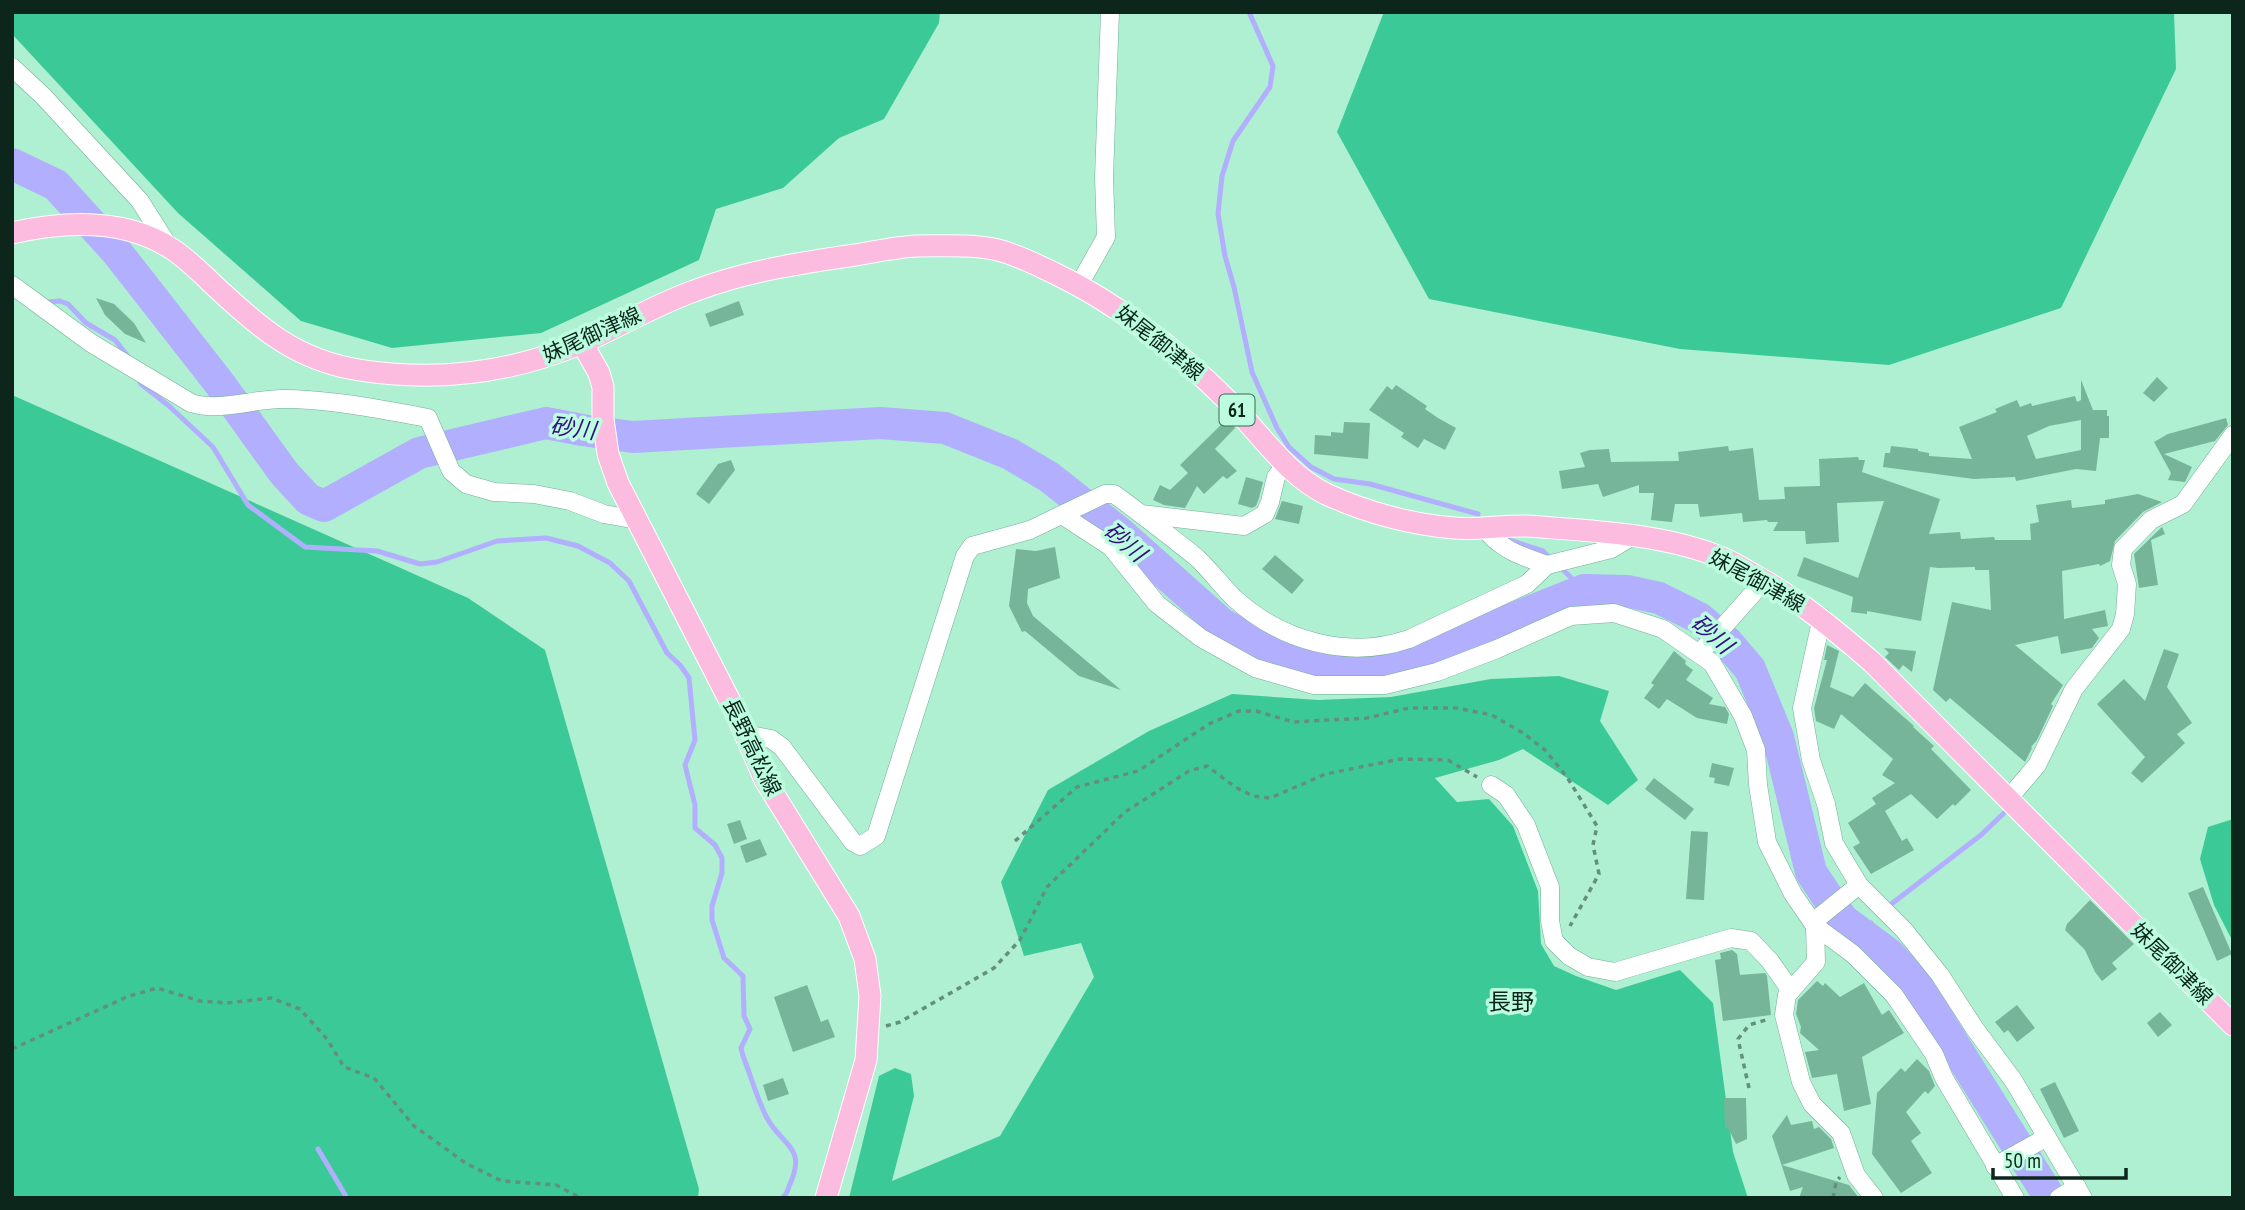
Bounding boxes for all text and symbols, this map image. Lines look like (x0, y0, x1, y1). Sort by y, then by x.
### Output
street label: 妹尾御津線 (1111, 299, 1210, 386)
street label: 妹尾御津線 (538, 301, 645, 368)
road number: 61 (1220, 394, 1254, 426)
water label: 砂川 (548, 410, 601, 445)
water label: 砂川 (1098, 516, 1155, 569)
street label: 妹尾御津線 (1705, 543, 1810, 618)
water label: 砂川 (1685, 608, 1741, 662)
street label: 長野高松線 (717, 694, 788, 800)
street label: 妹尾御津線 (2126, 917, 2219, 1010)
district label: 長野 (1488, 987, 1534, 1016)
scale bar (1993, 1136, 2126, 1180)
text: 50 m (2004, 1147, 2041, 1174)

